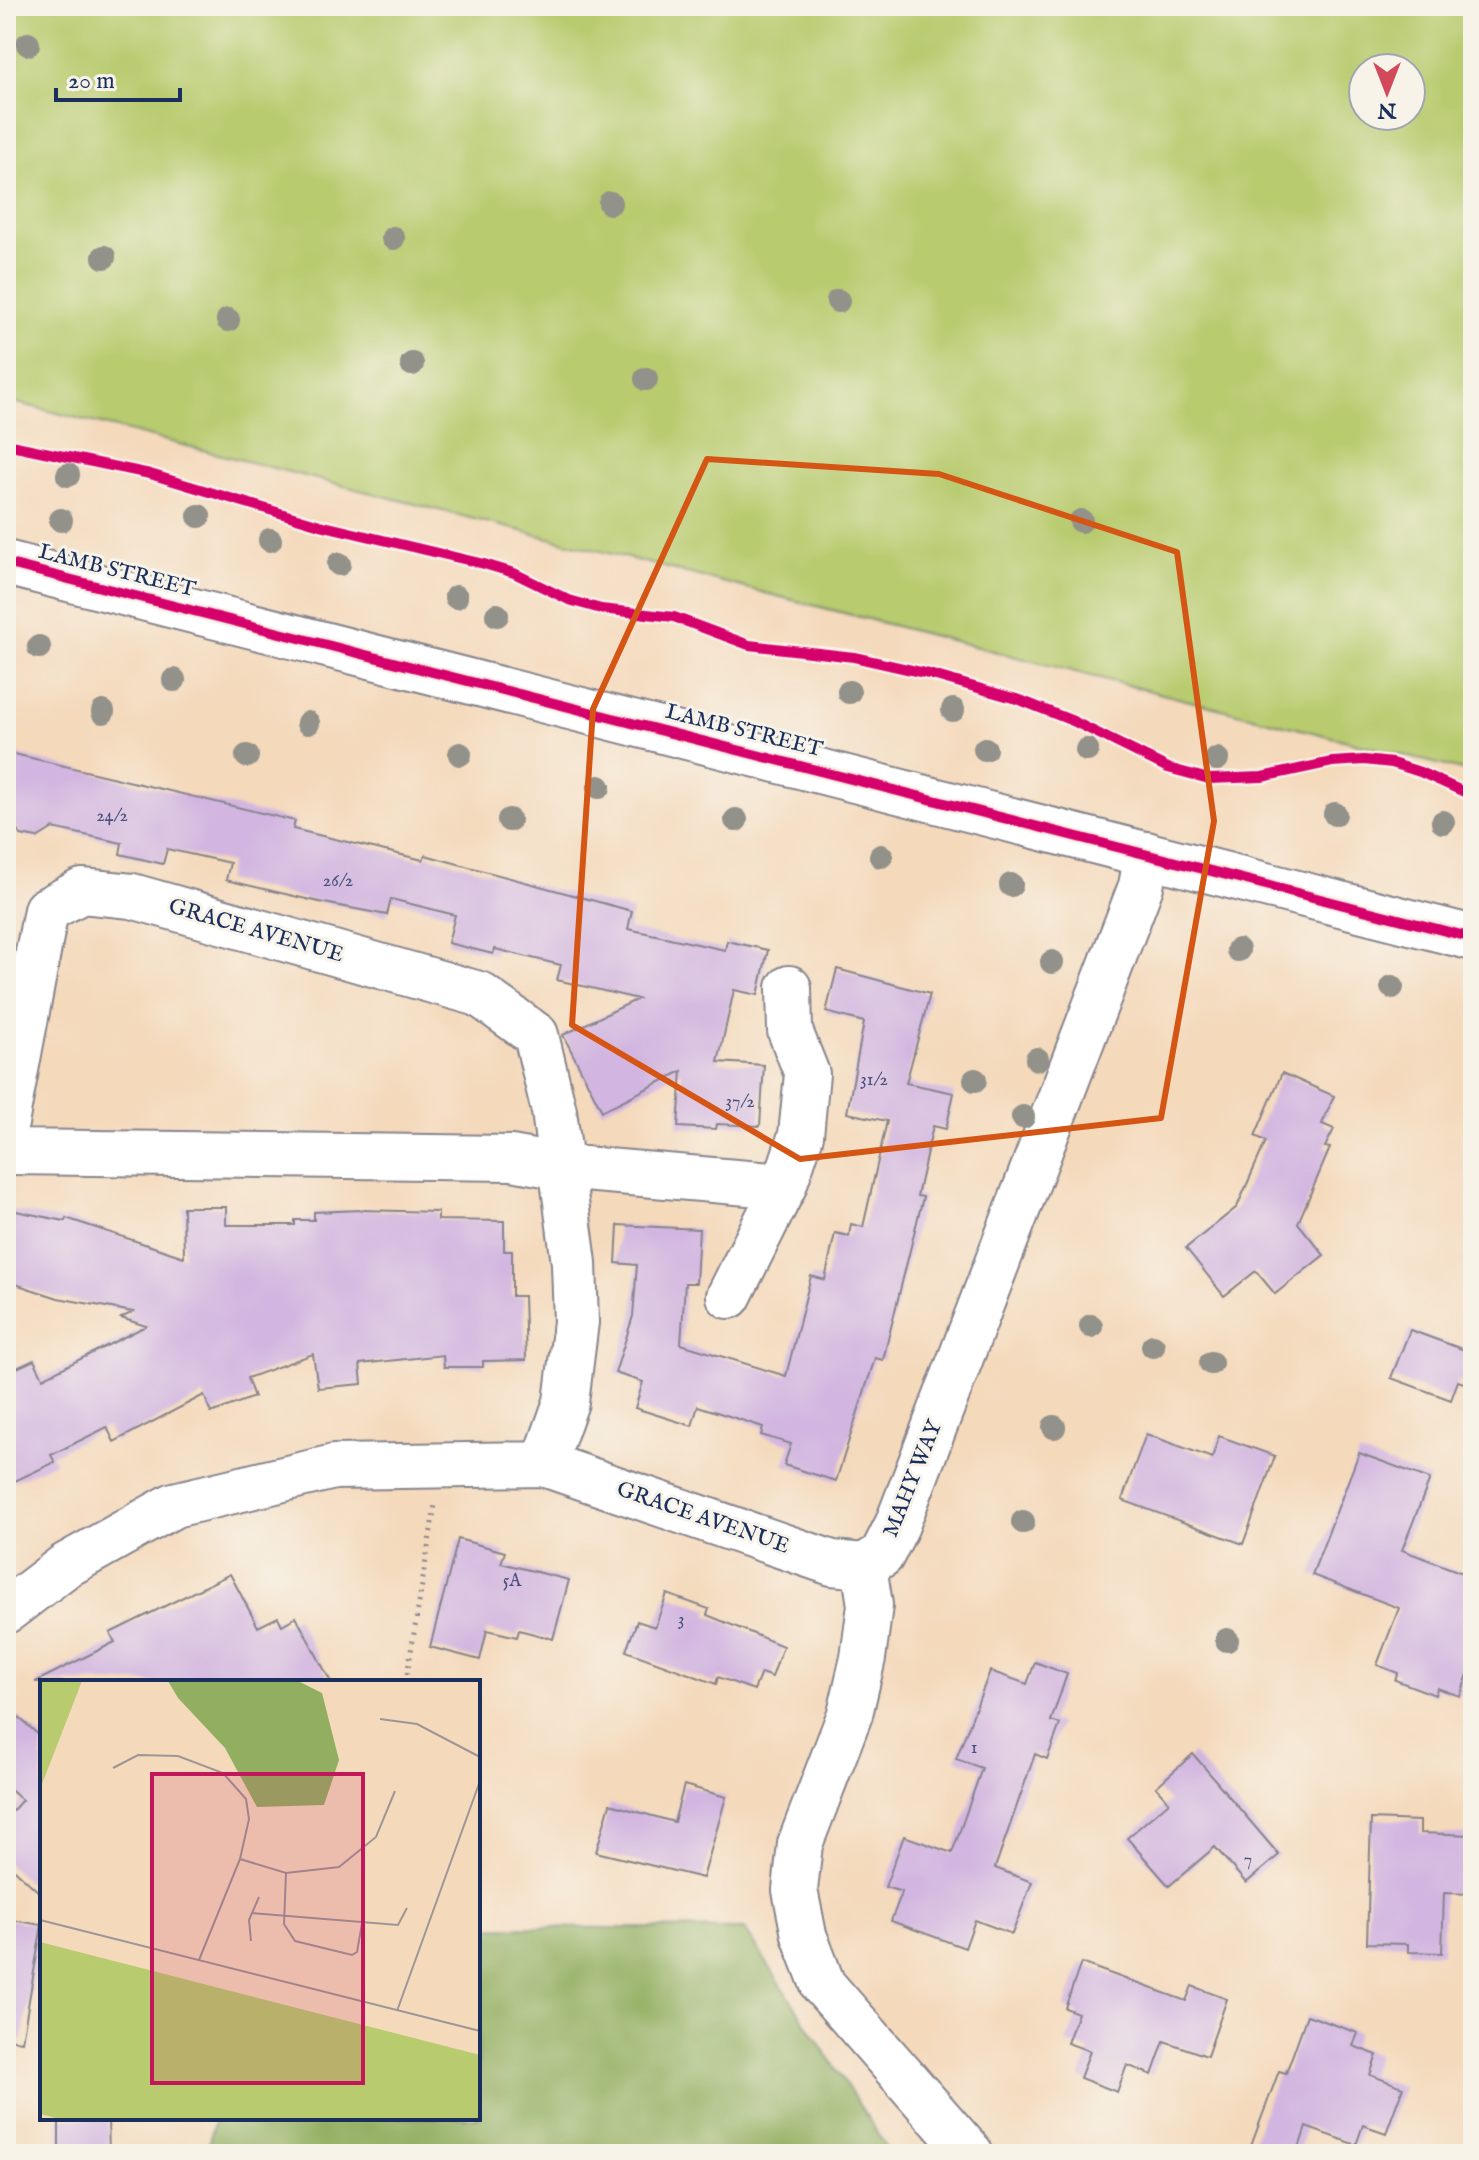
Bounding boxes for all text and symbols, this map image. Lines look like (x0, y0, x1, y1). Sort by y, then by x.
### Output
scale bar (56, 52, 180, 102)
north arrow (1347, 52, 1427, 132)
text: 20 m (68, 66, 115, 97)
text: N (1377, 96, 1398, 124)
street label: LAMB STREET (36, 538, 198, 604)
street label: LAMB STREET (663, 698, 825, 764)
house number: 24/2 (96, 805, 128, 828)
house number: 26/2 (323, 870, 353, 893)
street label: GRACE AVENUE (165, 893, 347, 969)
house number: 31/2 (860, 1069, 888, 1092)
house number: 37/2 (725, 1091, 755, 1114)
street label: MAHY WAY (877, 1415, 950, 1542)
street label: GRACE AVENUE (613, 1475, 793, 1561)
house number: 5A (503, 1570, 522, 1593)
house number: 3 (678, 1609, 684, 1632)
inset map (40, 1680, 480, 2120)
house number: 1 (971, 1737, 977, 1760)
house number: 7 (1244, 1849, 1252, 1872)

